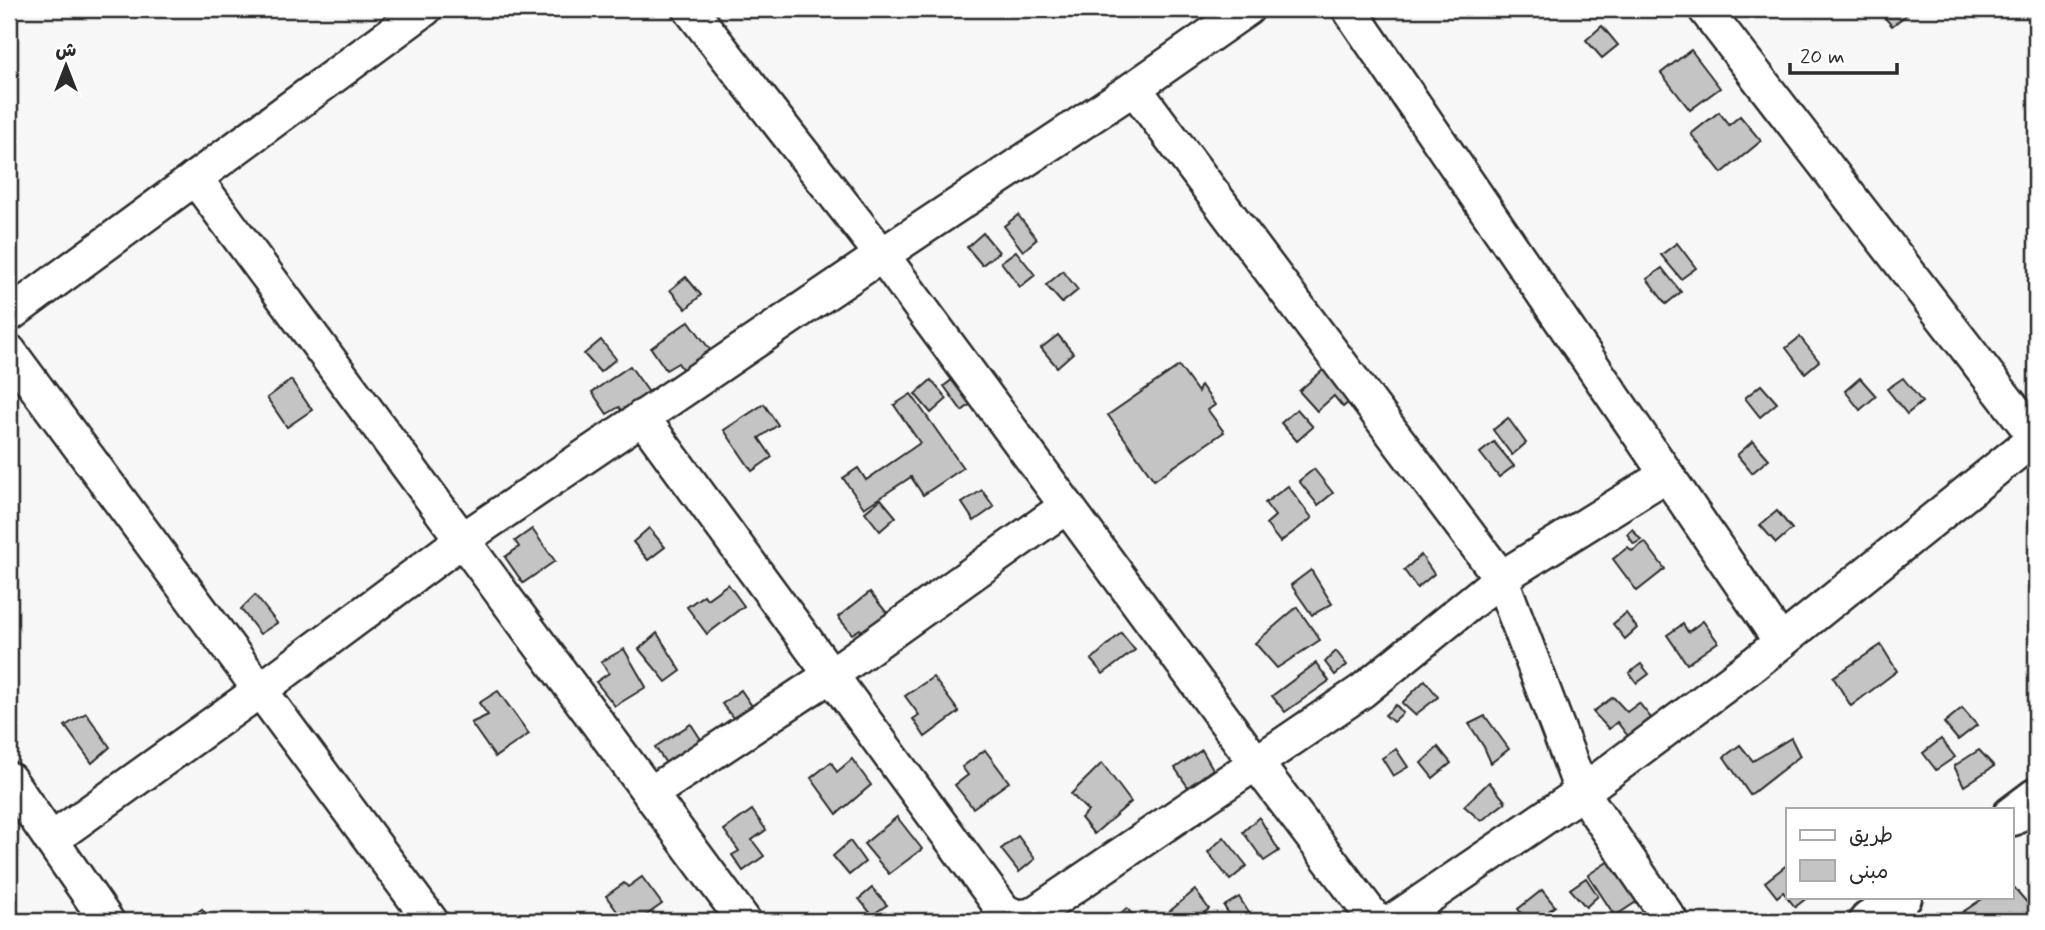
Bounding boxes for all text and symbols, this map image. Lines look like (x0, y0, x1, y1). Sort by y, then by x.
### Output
north arrow (32, 32, 102, 102)
scale bar (1790, 32, 1896, 76)
text: ش (56, 38, 77, 63)
text: 20 m (1800, 43, 1845, 71)
legend (1786, 808, 2014, 898)
text: طريق (1849, 822, 1893, 850)
text: مبنى (1849, 858, 1888, 886)

